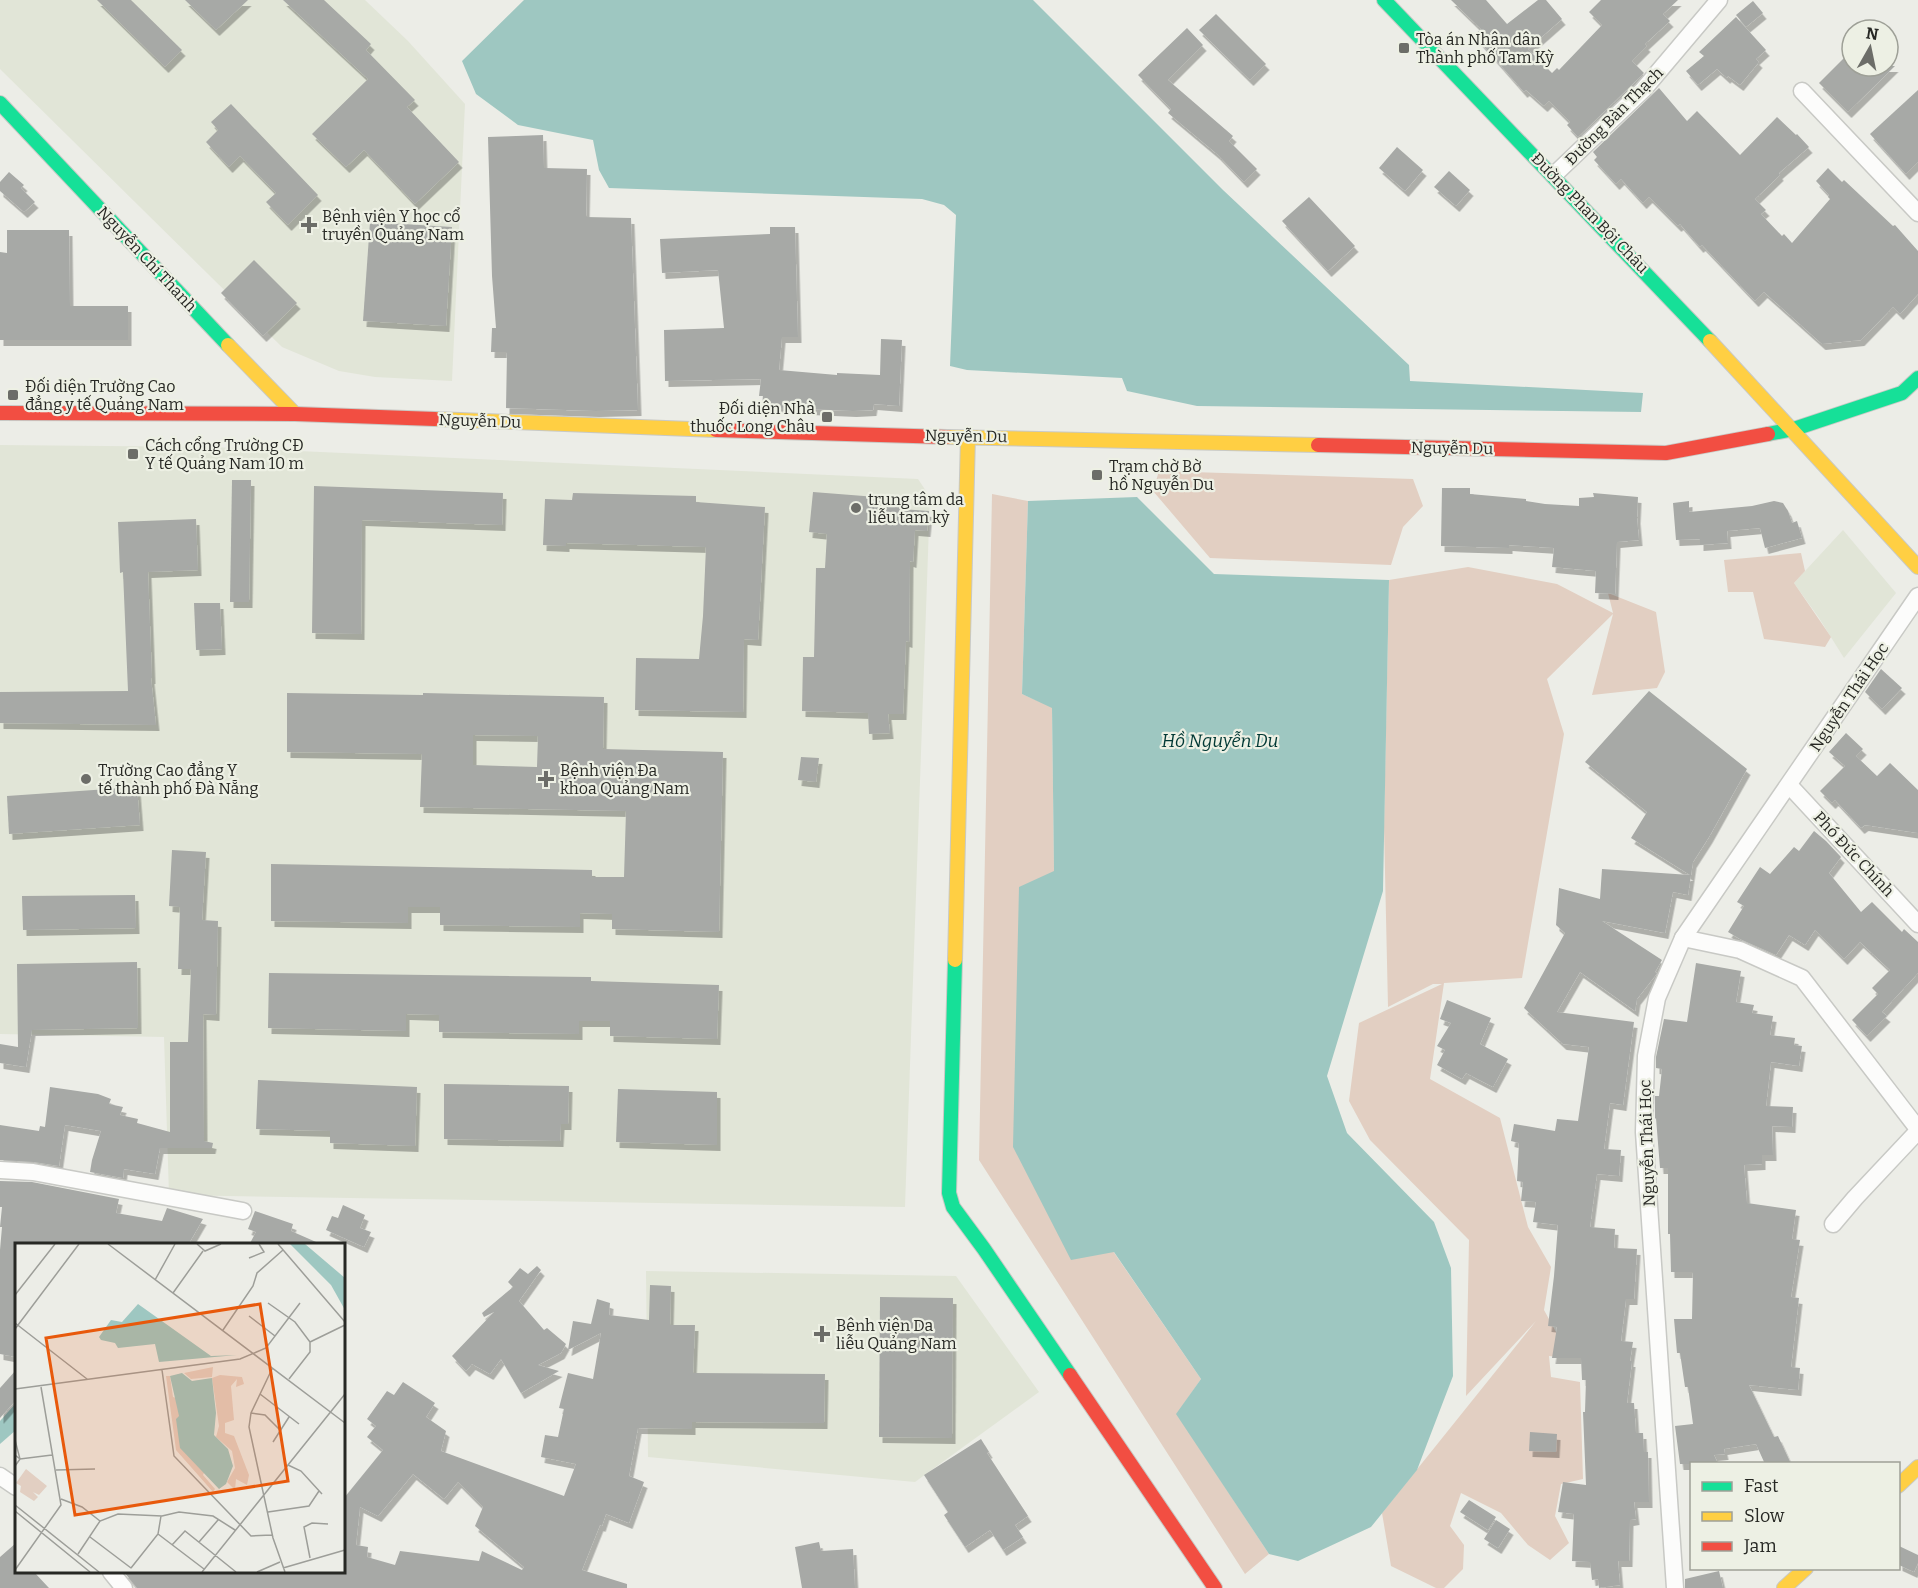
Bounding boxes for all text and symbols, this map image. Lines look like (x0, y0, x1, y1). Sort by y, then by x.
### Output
north arrow (1840, 18, 1900, 78)
text: N (1865, 23, 1880, 44)
place label: Tòa án Nhân dân Thành phố Tam Kỳ (1416, 30, 1554, 67)
marker: Tòa án Nhân dân Thành phố Tam Kỳ (1397, 41, 1411, 55)
street label: Đường Bàn Thạch (1561, 63, 1667, 169)
street label: Đường Phan Bội Châu (1528, 149, 1652, 277)
street label: Nguyễn Chí Thanh (93, 202, 201, 316)
place label: Bệnh viện Y học cổ truyền Quảng Nam (322, 207, 464, 244)
marker: Bệnh viện Y học cổ truyền Quảng Nam (300, 216, 318, 234)
place label: Đối diện Trường Cao đẳng y tế Quảng Nam (25, 376, 184, 414)
marker: Đối diện Trường Cao đẳng y tế Quảng Nam (6, 388, 20, 402)
place label: Đối diện Nhà thuốc Long Châu (690, 398, 815, 436)
street label: Nguyễn Du (438, 409, 522, 432)
marker: Đối diện Nhà thuốc Long Châu (820, 410, 834, 424)
street label: Nguyễn Du (925, 425, 1007, 446)
place label: Cách cổng Trường CĐ Y tế Quảng Nam 10 m (145, 436, 304, 473)
street label: Nguyễn Du (1411, 437, 1493, 458)
marker: Cách cổng Trường CĐ Y tế Quảng Nam 10 m (126, 447, 140, 461)
place label: Trạm chờ Bờ hồ Nguyễn Du (1109, 457, 1214, 494)
marker: Trạm chờ Bờ hồ Nguyễn Du (1090, 468, 1104, 482)
place label: trung tâm da liễu tam kỳ (868, 490, 964, 527)
marker: trung tâm da liễu tam kỳ (849, 501, 863, 515)
street label: Nguyễn Thái Học (1805, 639, 1892, 755)
water label: Hồ Nguyễn Du (1162, 730, 1278, 752)
place label: Trường Cao đẳng Y tế thành phố Đà Nẵng (98, 761, 258, 798)
place label: Bệnh viện Đa khoa Quảng Nam (560, 761, 689, 798)
marker: Bệnh viện Đa khoa Quảng Nam (537, 770, 555, 788)
marker: Trường Cao đẳng Y tế thành phố Đà Nẵng (79, 772, 93, 786)
street label: Phó Đức Chính (1810, 808, 1898, 900)
street label: Nguyễn Thái Học (1634, 1079, 1659, 1207)
inset map (15, 1243, 345, 1573)
place label: Bệnh viện Da liễu Quảng Nam (836, 1316, 957, 1353)
marker: Bệnh viện Da liễu Quảng Nam (813, 1325, 831, 1343)
legend (1690, 1462, 1900, 1570)
text: Fast (1744, 1475, 1779, 1497)
text: Slow (1744, 1505, 1785, 1527)
text: Jam (1743, 1535, 1777, 1557)

